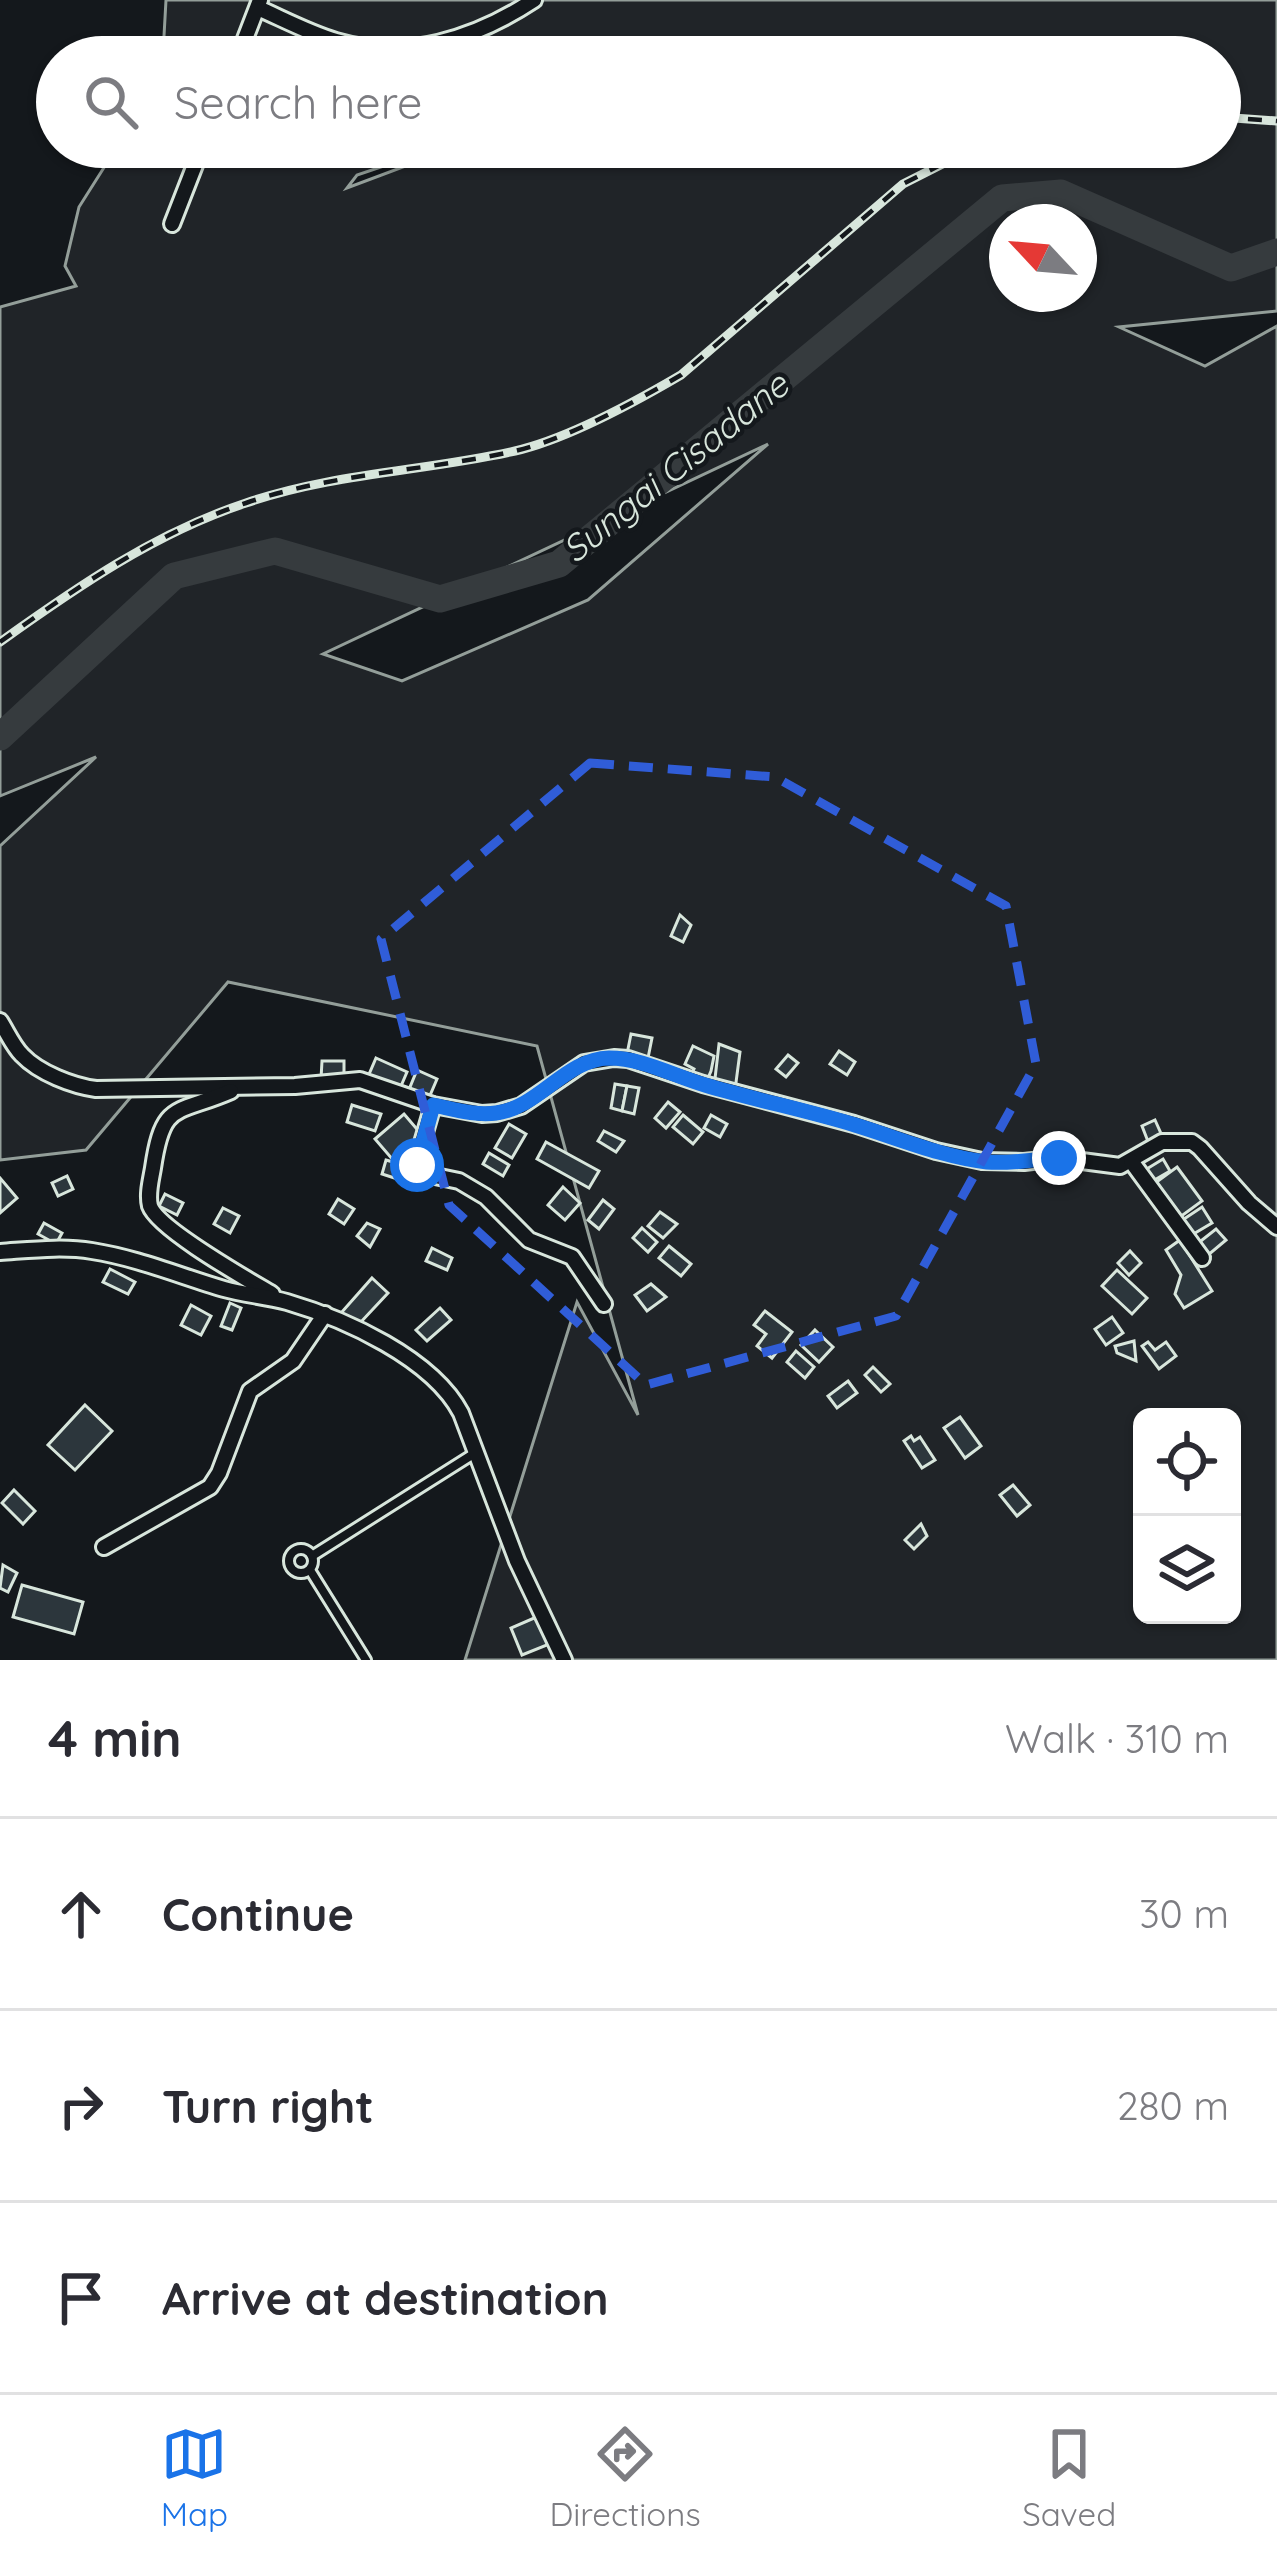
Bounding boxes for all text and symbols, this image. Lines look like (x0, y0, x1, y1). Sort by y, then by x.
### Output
search box (36, 36, 1241, 168)
icon: search (78, 69, 144, 135)
text: Search here (174, 74, 422, 130)
north arrow (989, 204, 1097, 312)
water label: Sungai Cisadane (552, 361, 798, 572)
route end (1032, 1131, 1086, 1185)
route start (390, 1138, 444, 1192)
map controls (1133, 1408, 1241, 1624)
button: locate (1133, 1408, 1241, 1516)
button: layers (1133, 1516, 1241, 1624)
text: 4 min (48, 1706, 182, 1770)
text: Walk · 310 m (1005, 1714, 1229, 1763)
icon: ahead (48, 1881, 114, 1947)
text: Continue (162, 1886, 354, 1942)
text: 30 m (1139, 1889, 1229, 1938)
icon: right (48, 2073, 114, 2139)
text: Turn right (162, 2078, 374, 2134)
text: 280 m (1117, 2081, 1229, 2130)
icon: arrive (48, 2265, 114, 2331)
text: Arrive at destination (162, 2270, 608, 2326)
tab: Map (161, 2421, 228, 2534)
tab: Directions (549, 2421, 701, 2534)
tab: Saved (1022, 2421, 1116, 2534)

